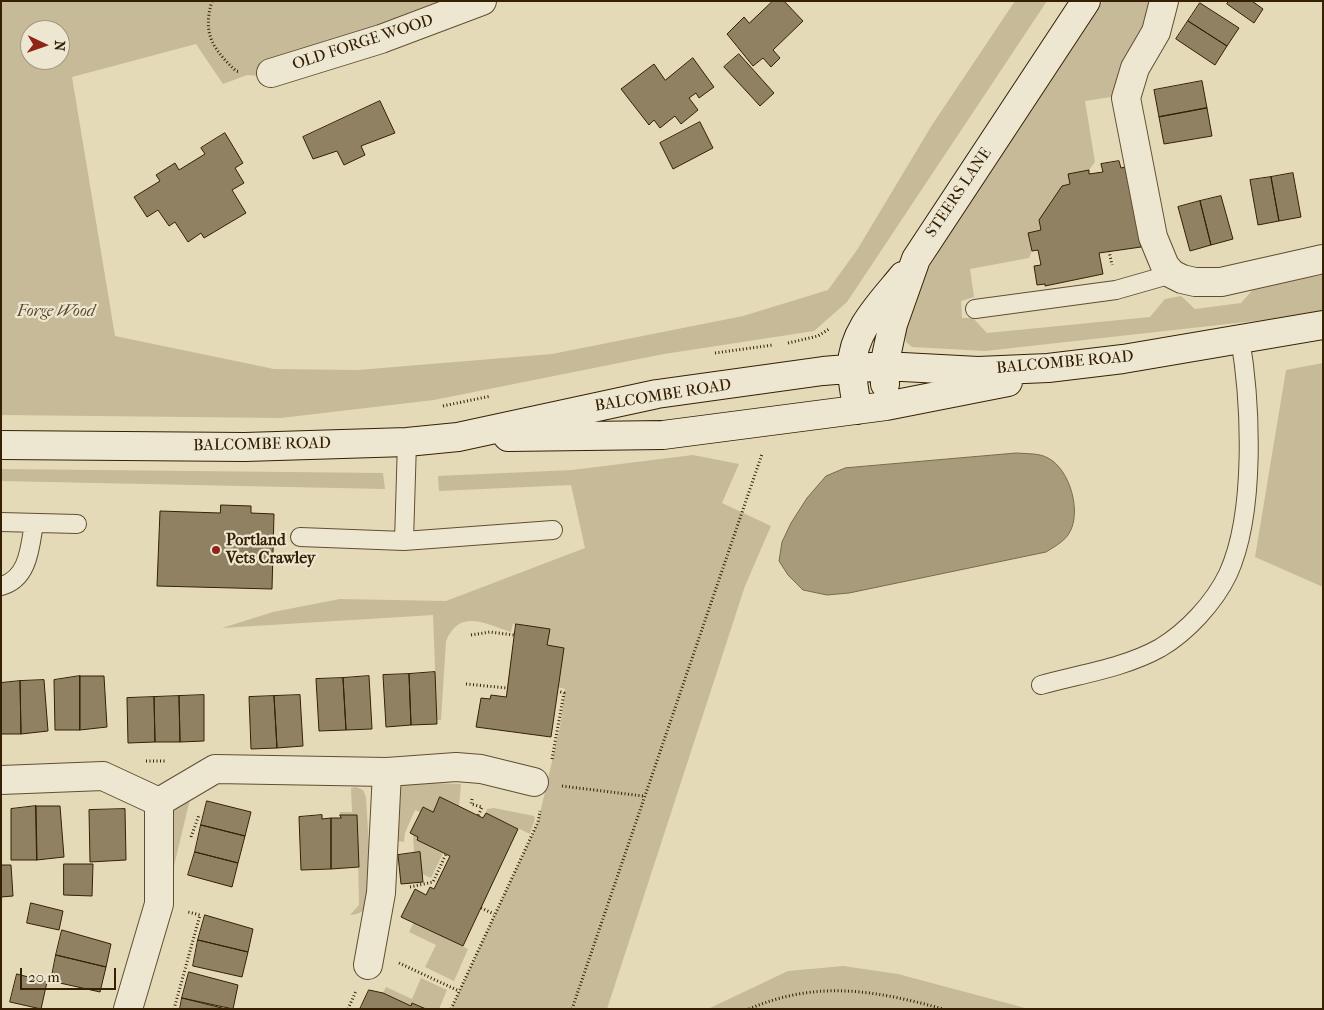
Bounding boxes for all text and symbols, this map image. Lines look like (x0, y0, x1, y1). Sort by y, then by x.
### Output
street label: OLD FORGE WOOD (290, 11, 436, 75)
north arrow (20, 20, 70, 70)
text: N (51, 40, 68, 52)
street label: STEERS LANE (922, 144, 996, 242)
park label: Forge Wood (17, 302, 95, 322)
street label: BALCOMBE ROAD (995, 347, 1135, 379)
street label: BALCOMBE ROAD (593, 376, 733, 416)
street label: BALCOMBE ROAD (193, 434, 331, 456)
place label: Portland Vets Crawley (226, 531, 315, 569)
marker: Portland Vets Crawley (210, 544, 222, 556)
scale bar (22, 958, 119, 990)
text: 20 m (28, 968, 60, 986)

